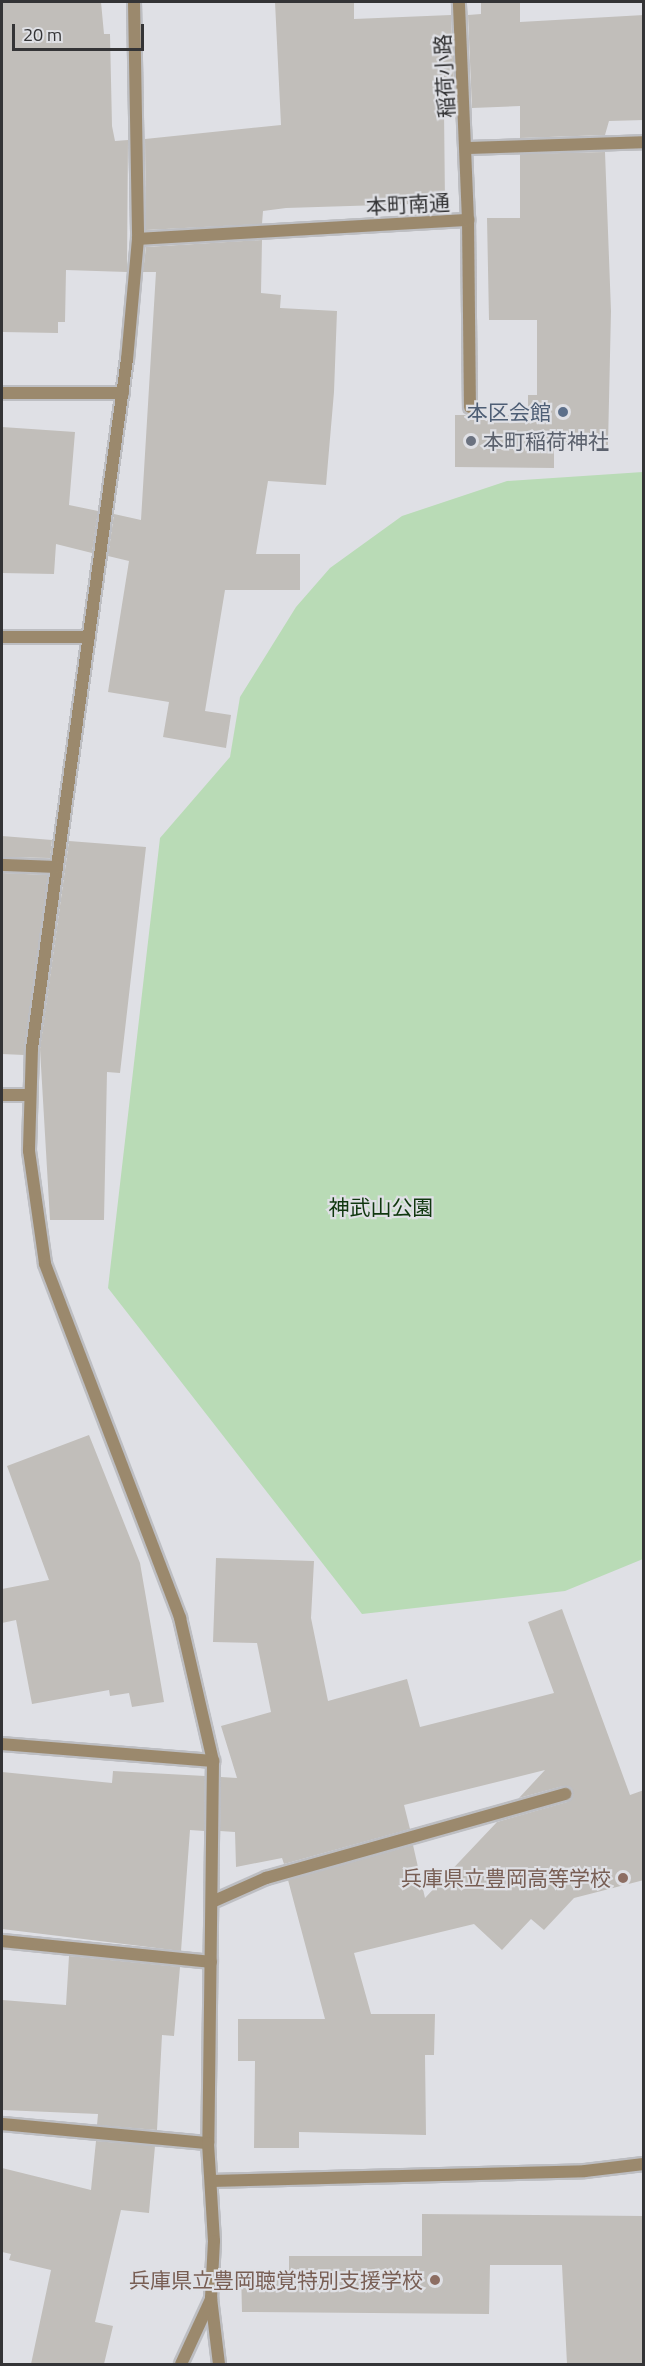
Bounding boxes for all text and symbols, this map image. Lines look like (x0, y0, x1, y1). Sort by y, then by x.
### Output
scale bar (15, 12, 147, 50)
text: 20 m (23, 21, 62, 48)
street label: 稲荷小路 (429, 33, 459, 119)
street label: 本町南通 (365, 189, 451, 219)
place label: 本区会館 (467, 399, 551, 425)
marker: 本区会館 (556, 405, 570, 419)
place label: 本町稲荷神社 (483, 428, 609, 454)
marker: 本町稲荷神社 (464, 434, 478, 448)
park label: 神武山公園 (329, 1194, 433, 1220)
place label: 兵庫県立豊岡高等学校 (401, 1865, 611, 1891)
marker: 兵庫県立豊岡高等学校 (616, 1871, 630, 1885)
place label: 兵庫県立豊岡聴覚特別支援学校 (129, 2267, 423, 2293)
marker: 兵庫県立豊岡聴覚特別支援学校 (428, 2273, 442, 2287)

